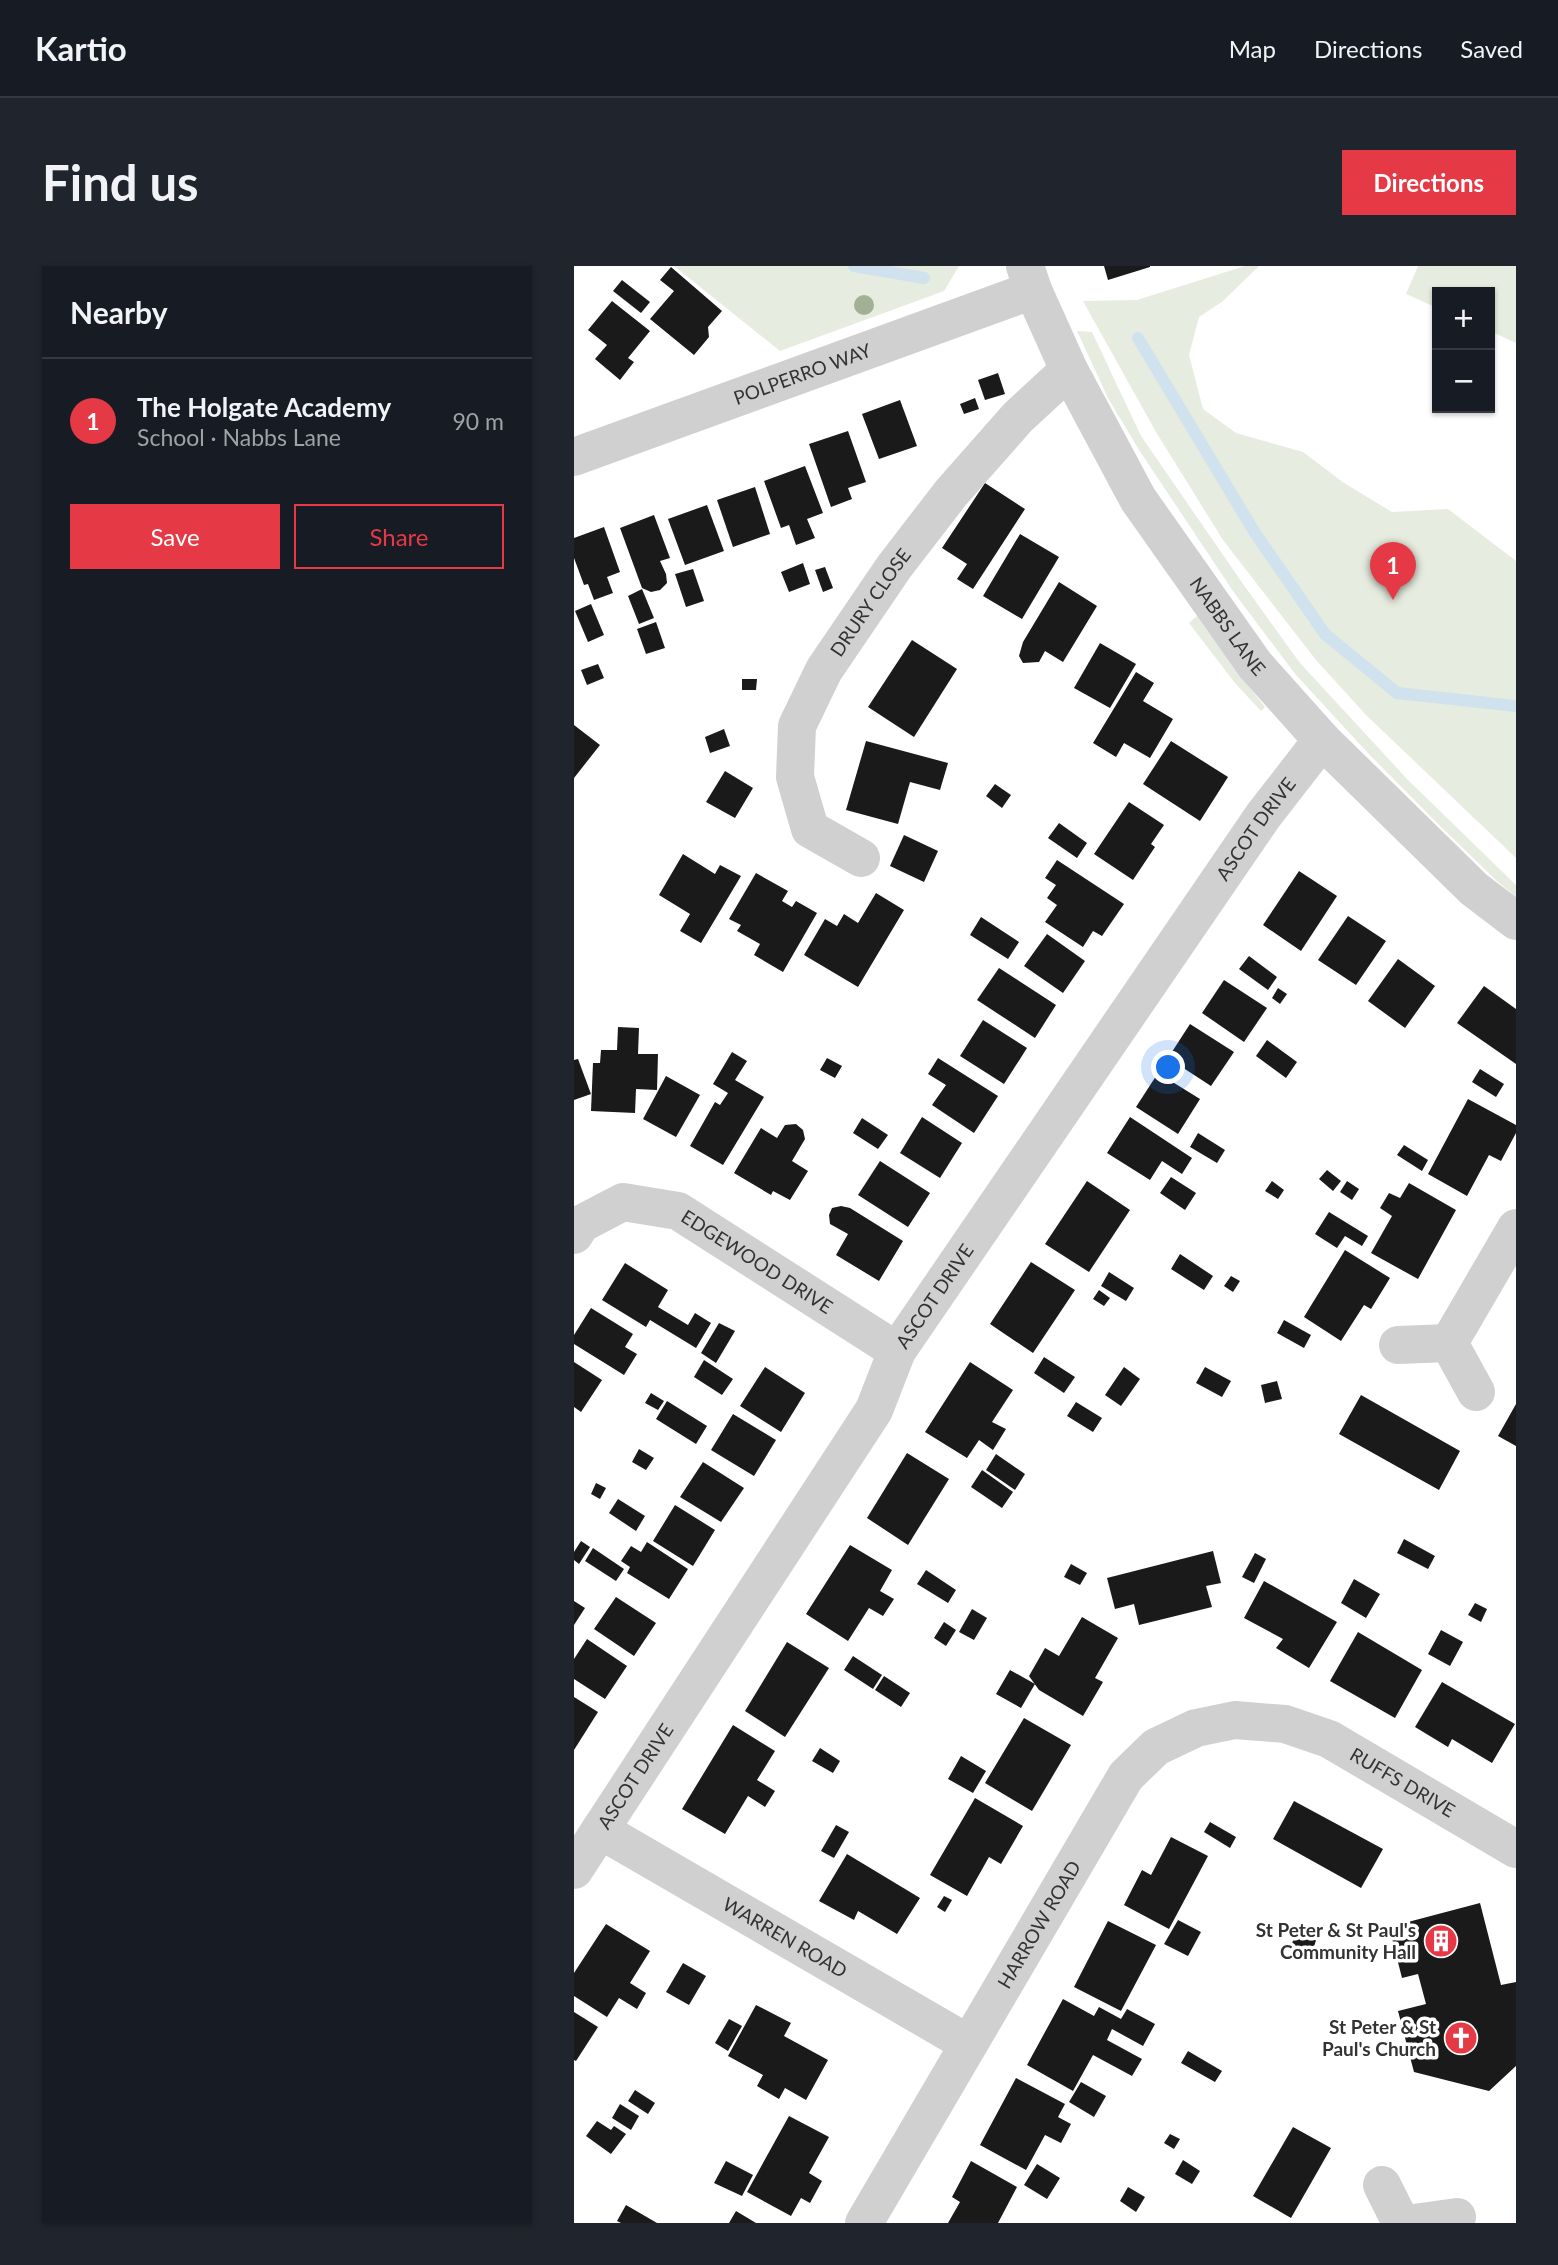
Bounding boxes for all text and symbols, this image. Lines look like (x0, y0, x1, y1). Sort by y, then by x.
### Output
text: Kartio (35, 28, 127, 68)
text: Map (1229, 34, 1276, 63)
text: Directions (1314, 34, 1422, 63)
text: Saved (1460, 34, 1523, 63)
button: Directions (1342, 150, 1516, 215)
text: Find us (42, 153, 199, 211)
map controls (1432, 287, 1495, 413)
button: + (1432, 287, 1495, 350)
text: Nearby (70, 294, 168, 330)
street label: POLPERRO WAY (730, 338, 874, 409)
button: − (1432, 350, 1495, 413)
text: The Holgate Academy (137, 391, 391, 423)
text: 1 (86, 407, 100, 435)
text: 90 m (453, 407, 504, 435)
text: School · Nabbs Lane (137, 423, 341, 451)
button: Save (70, 504, 280, 569)
button: Share (294, 504, 504, 569)
pin: 1 (1370, 542, 1416, 600)
street label: DRURY CLOSE (825, 543, 915, 660)
street label: NABBS LANE (1185, 572, 1271, 680)
street label: ASCOT DRIVE (1211, 772, 1300, 884)
your location (1151, 1050, 1185, 1084)
street label: EDGEWOOD DRIVE (677, 1204, 837, 1318)
street label: ASCOT DRIVE (890, 1239, 978, 1352)
street label: ASCOT DRIVE (592, 1719, 678, 1833)
street label: RUFFS DRIVE (1346, 1742, 1459, 1822)
street label: HARROW ROAD (992, 1856, 1085, 1992)
street label: WARREN ROAD (719, 1892, 852, 1982)
place label: St Peter & St Paul's Community Hall (1256, 1918, 1416, 1963)
building icon: St Peter & St Paul's Community Hall (1422, 1922, 1460, 1960)
place label: St Peter & St Paul's Church (1322, 2015, 1436, 2060)
church icon: St Peter & St Paul's Church (1442, 2019, 1480, 2057)

